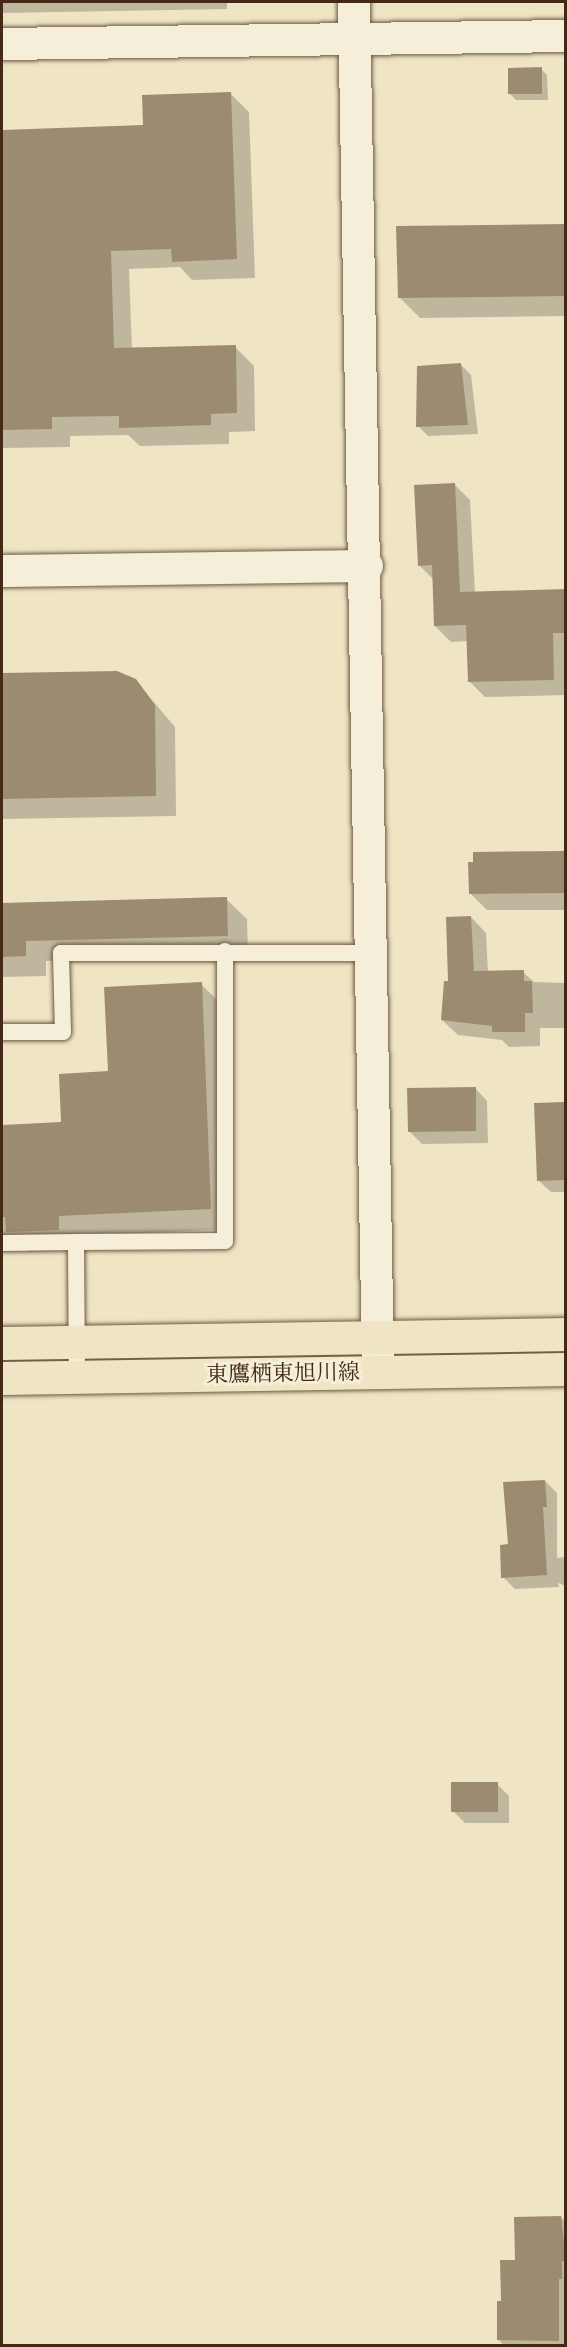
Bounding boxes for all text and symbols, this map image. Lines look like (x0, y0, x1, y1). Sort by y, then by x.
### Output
street label: 東鷹栖東旭川線 (206, 1358, 360, 1388)

